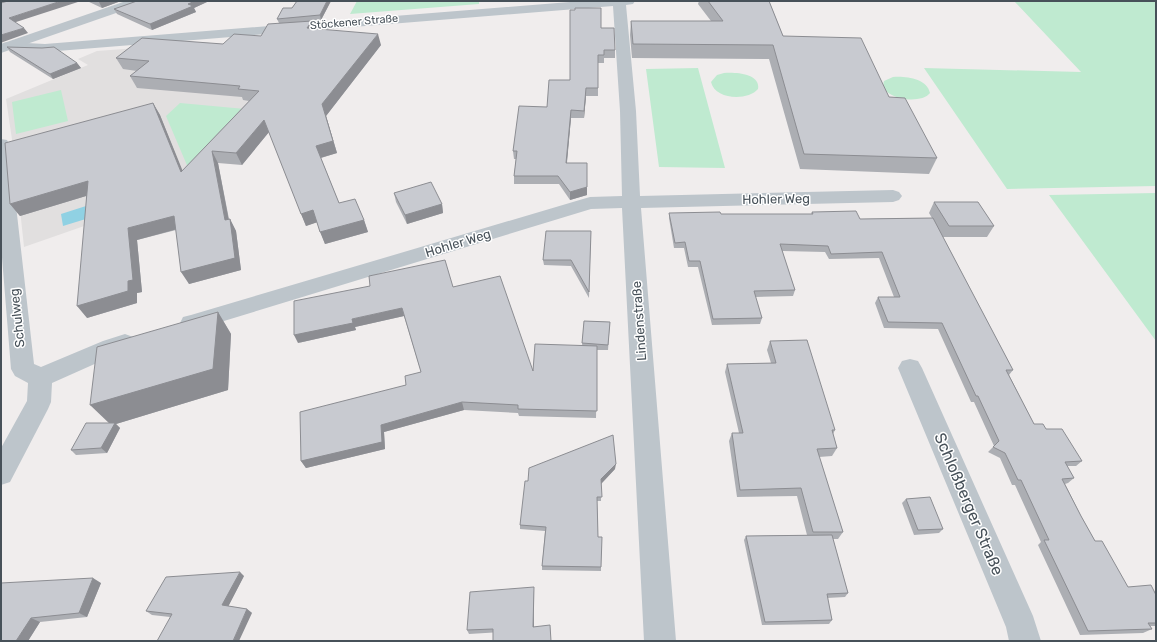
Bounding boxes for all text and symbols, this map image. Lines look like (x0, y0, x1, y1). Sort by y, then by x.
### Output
street label: Stöckener Straße (309, 12, 399, 32)
street label: Hohler Weg (742, 191, 810, 208)
street label: Hohler Weg (423, 226, 493, 261)
street label: Lindenstraße (629, 281, 649, 361)
street label: Schulweg (6, 288, 29, 348)
street label: Schloßberger Straße (930, 430, 1008, 578)

